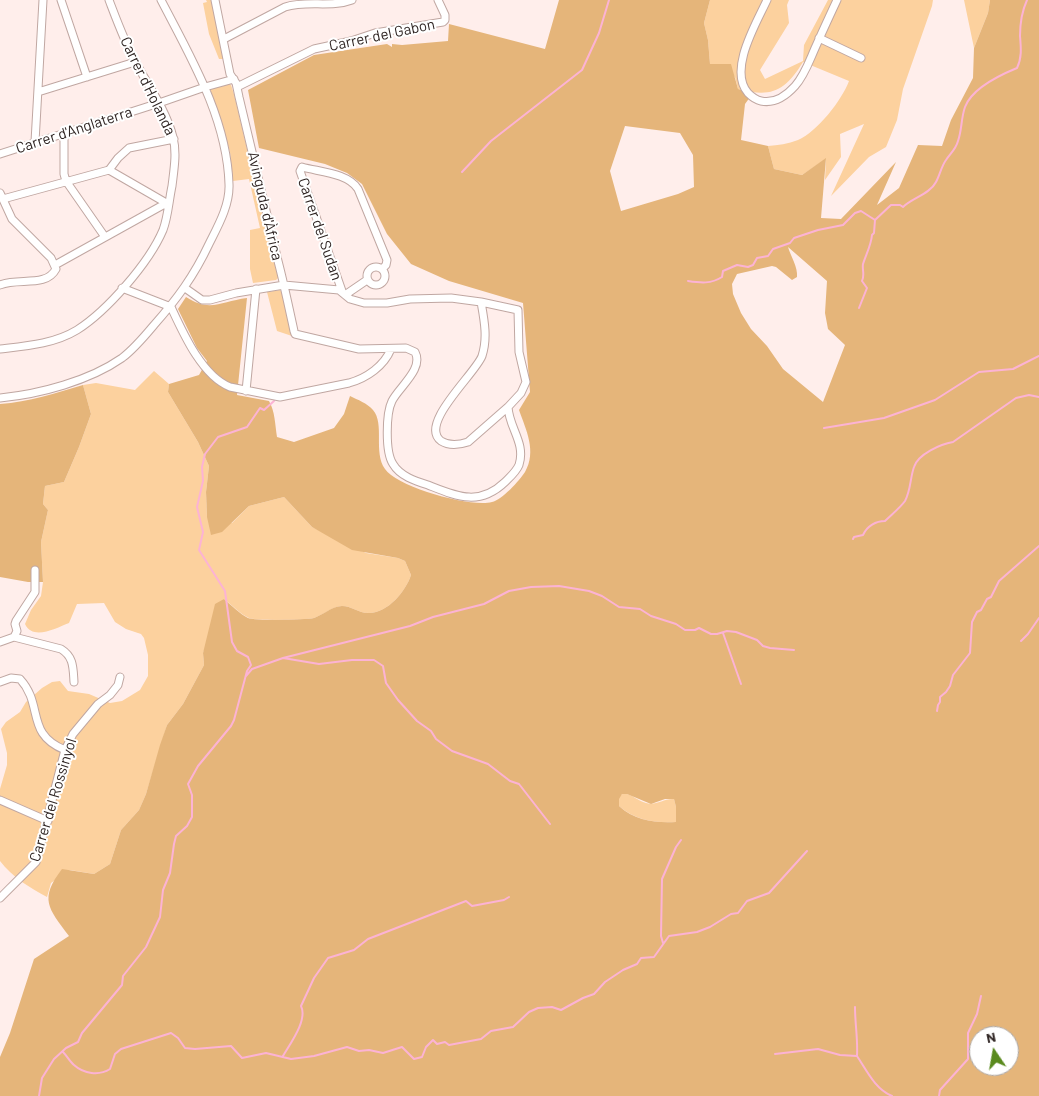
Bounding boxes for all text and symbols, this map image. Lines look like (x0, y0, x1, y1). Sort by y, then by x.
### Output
street label: Carrer del Gabon (327, 15, 437, 55)
street label: Carrer d'Holanda (116, 34, 180, 138)
street label: Carrer d'Anglaterra (14, 103, 134, 157)
street label: Avinguda d'Àfrica (244, 150, 286, 262)
street label: Carrer del Sudan (294, 175, 346, 283)
street label: Carrer del Rossinyol (26, 736, 80, 864)
north arrow (969, 1026, 1019, 1076)
text: N (985, 1028, 997, 1046)

